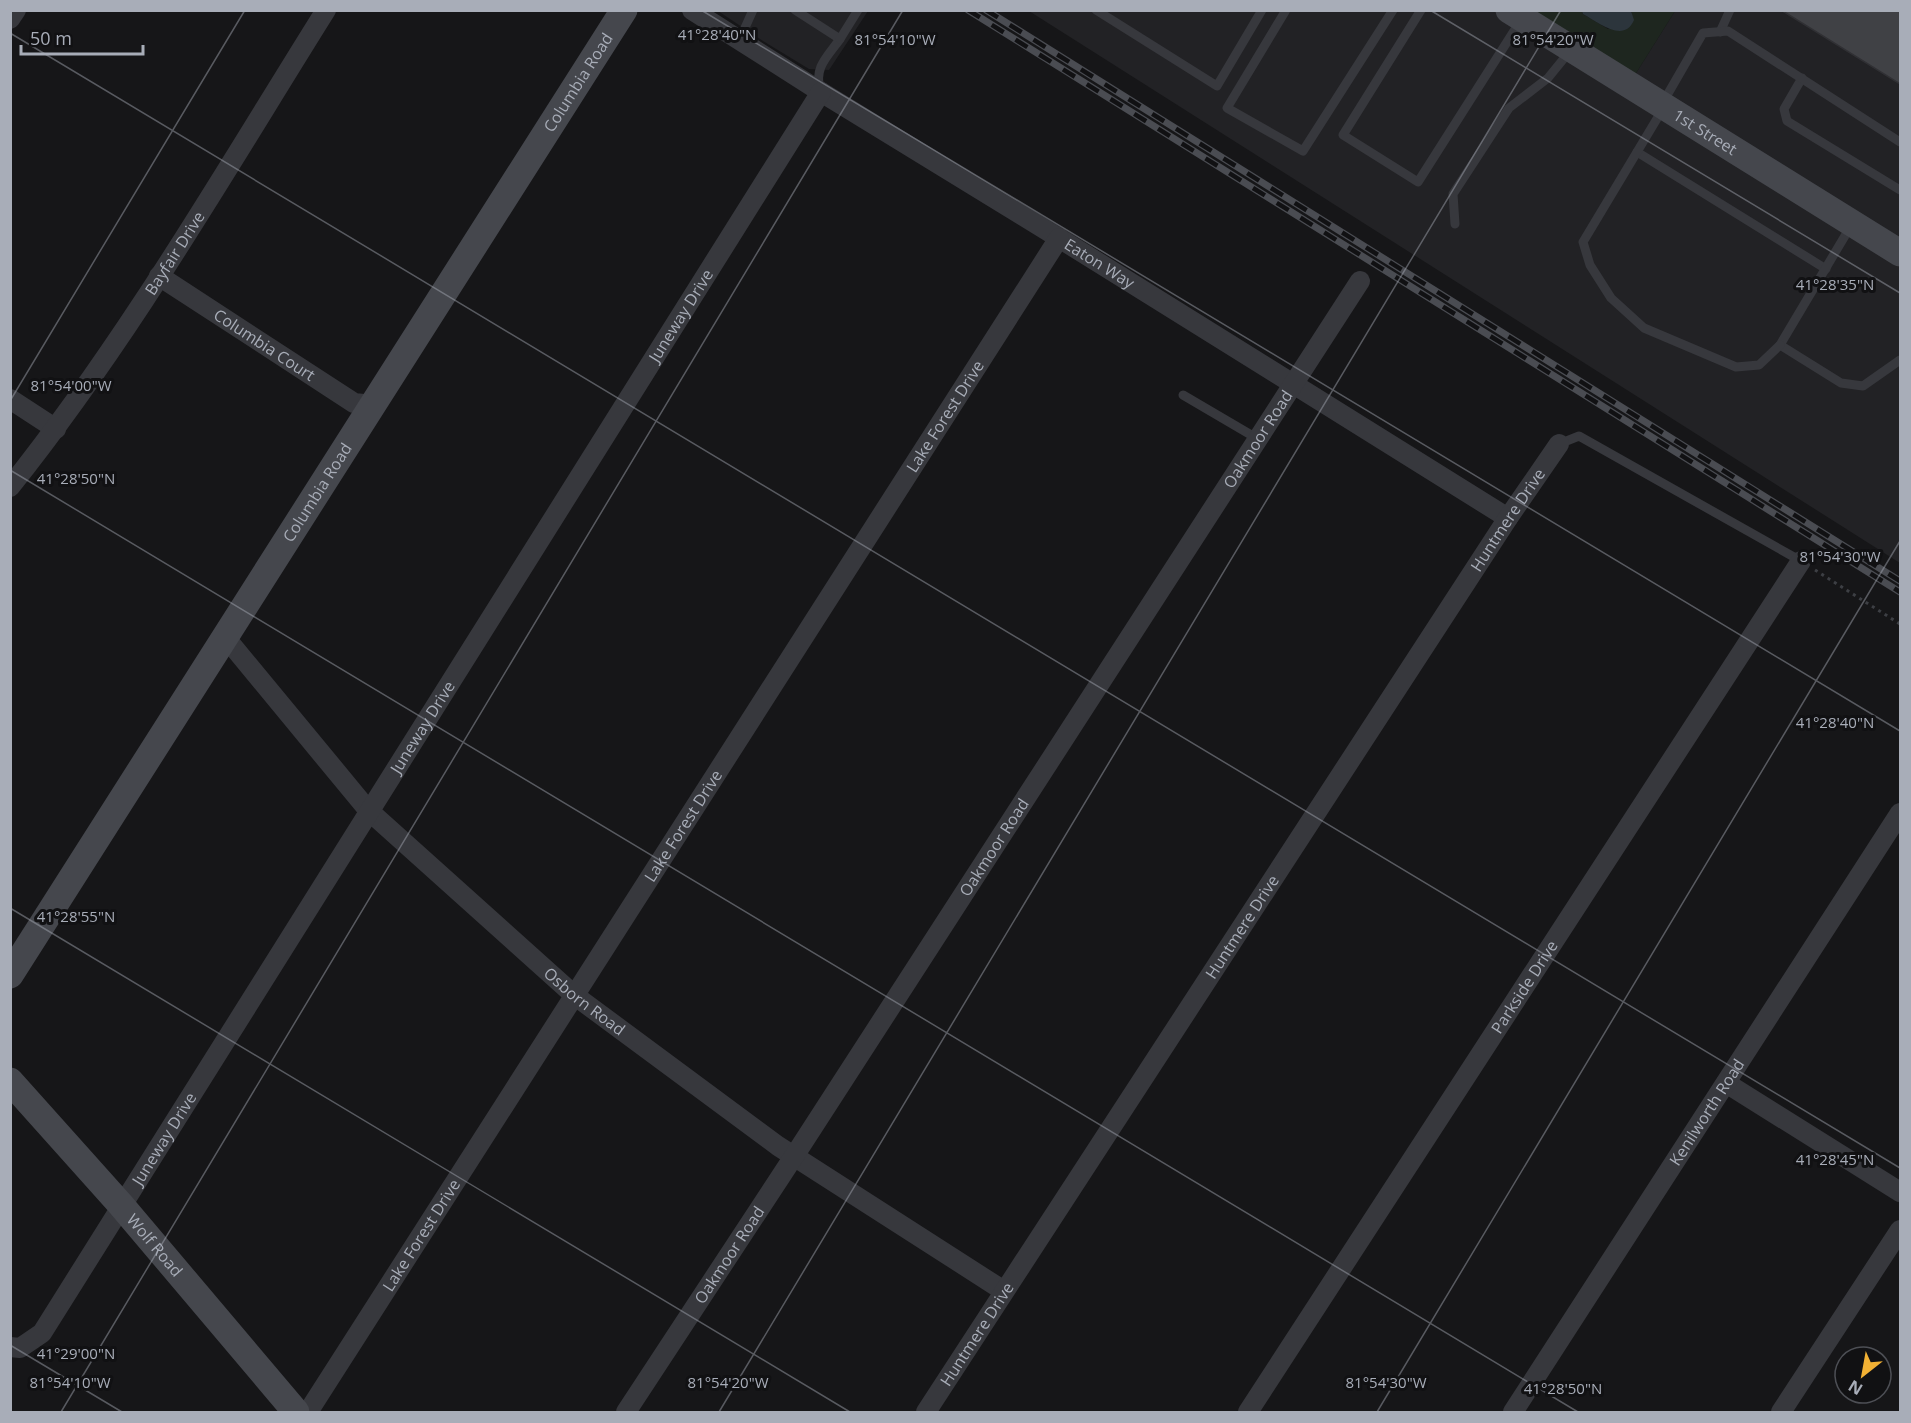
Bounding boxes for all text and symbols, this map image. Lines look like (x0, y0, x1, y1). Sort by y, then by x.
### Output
scale bar (21, 18, 142, 56)
text: 41°28'40"N (678, 24, 756, 44)
text: 50 m (30, 26, 72, 50)
street label: Columbia Road (538, 29, 618, 136)
text: 81°54'10"W (855, 29, 936, 49)
text: 81°54'20"W (1513, 29, 1594, 49)
street label: 1st Street (1669, 104, 1742, 160)
street label: Bayfair Drive (139, 207, 209, 299)
street label: Eaton Way (1060, 233, 1140, 294)
street label: Juneway Drive (642, 265, 718, 368)
text: 41°28'35"N (1796, 274, 1874, 294)
street label: Columbia Court (210, 304, 320, 386)
street label: Lake Forest Drive (901, 356, 989, 477)
text: 81°54'00"W (31, 375, 112, 395)
street label: Oakmoor Road (1218, 386, 1298, 492)
street label: Columbia Road (277, 439, 357, 546)
street label: Huntmere Drive (1465, 464, 1550, 576)
text: 41°28'50"N (37, 468, 115, 488)
text: 81°54'30"W (1800, 546, 1881, 566)
street label: Juneway Drive (384, 677, 460, 779)
text: 41°28'40"N (1796, 712, 1874, 732)
street label: Lake Forest Drive (639, 765, 727, 886)
street label: Oakmoor Road (954, 794, 1034, 901)
street label: Huntmere Drive (1200, 871, 1284, 983)
text: 41°28'55"N (37, 906, 115, 926)
street label: Parkside Drive (1486, 936, 1563, 1038)
street label: Osborn Road (539, 962, 630, 1040)
street label: Kenilworth Road (1664, 1054, 1749, 1170)
street label: Juneway Drive (125, 1088, 201, 1191)
text: 41°28'45"N (1796, 1149, 1874, 1169)
street label: Lake Forest Drive (377, 1175, 465, 1295)
street label: Oakmoor Road (689, 1202, 769, 1308)
street label: Wolf Road (122, 1209, 188, 1281)
street label: Huntmere Drive (935, 1278, 1019, 1390)
text: 41°29'00"N (37, 1343, 115, 1363)
north arrow (1833, 1345, 1893, 1405)
text: 81°54'10"W (30, 1372, 111, 1392)
text: 81°54'20"W (688, 1372, 769, 1392)
text: 81°54'30"W (1346, 1372, 1427, 1392)
text: N (1844, 1375, 1867, 1401)
text: 41°28'50"N (1524, 1378, 1602, 1398)

